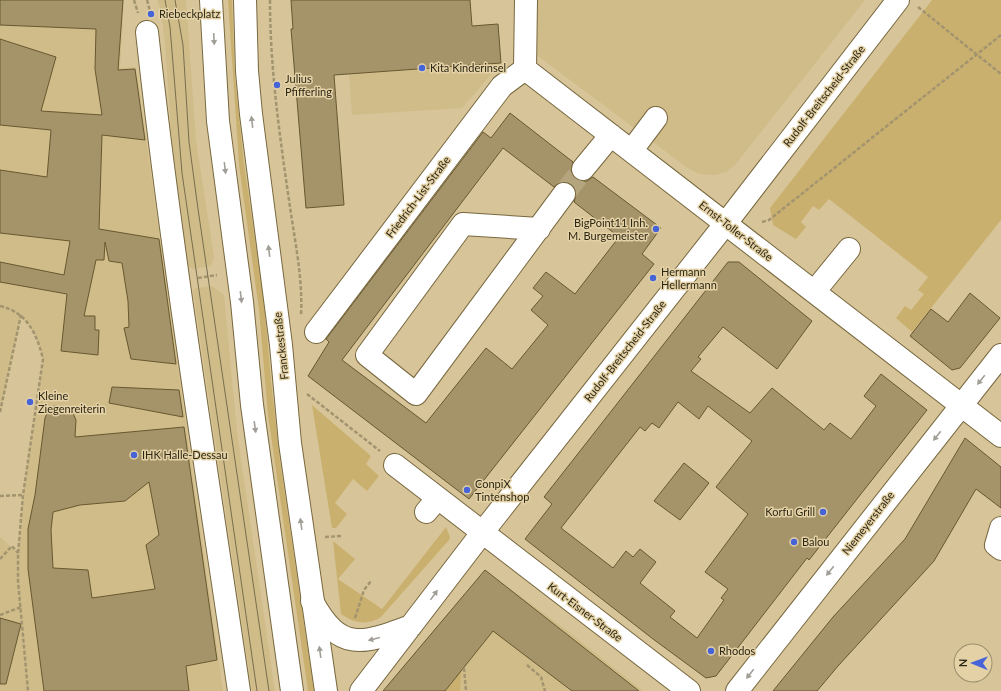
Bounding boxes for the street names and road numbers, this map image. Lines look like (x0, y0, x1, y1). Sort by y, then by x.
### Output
street label: Rudolf-Breitscheid-Straße (780, 42, 867, 149)
street label: Friedrich-List-Straße (383, 153, 453, 240)
street label: Ernst-Toller-Straße (697, 198, 776, 264)
street label: Rudolf-Breitscheid-Straße (581, 297, 668, 404)
street label: Franckestraße (270, 311, 291, 380)
street label: Niemeyerstraße (839, 488, 897, 557)
street label: Kurt-Eisner-Straße (545, 579, 625, 644)

